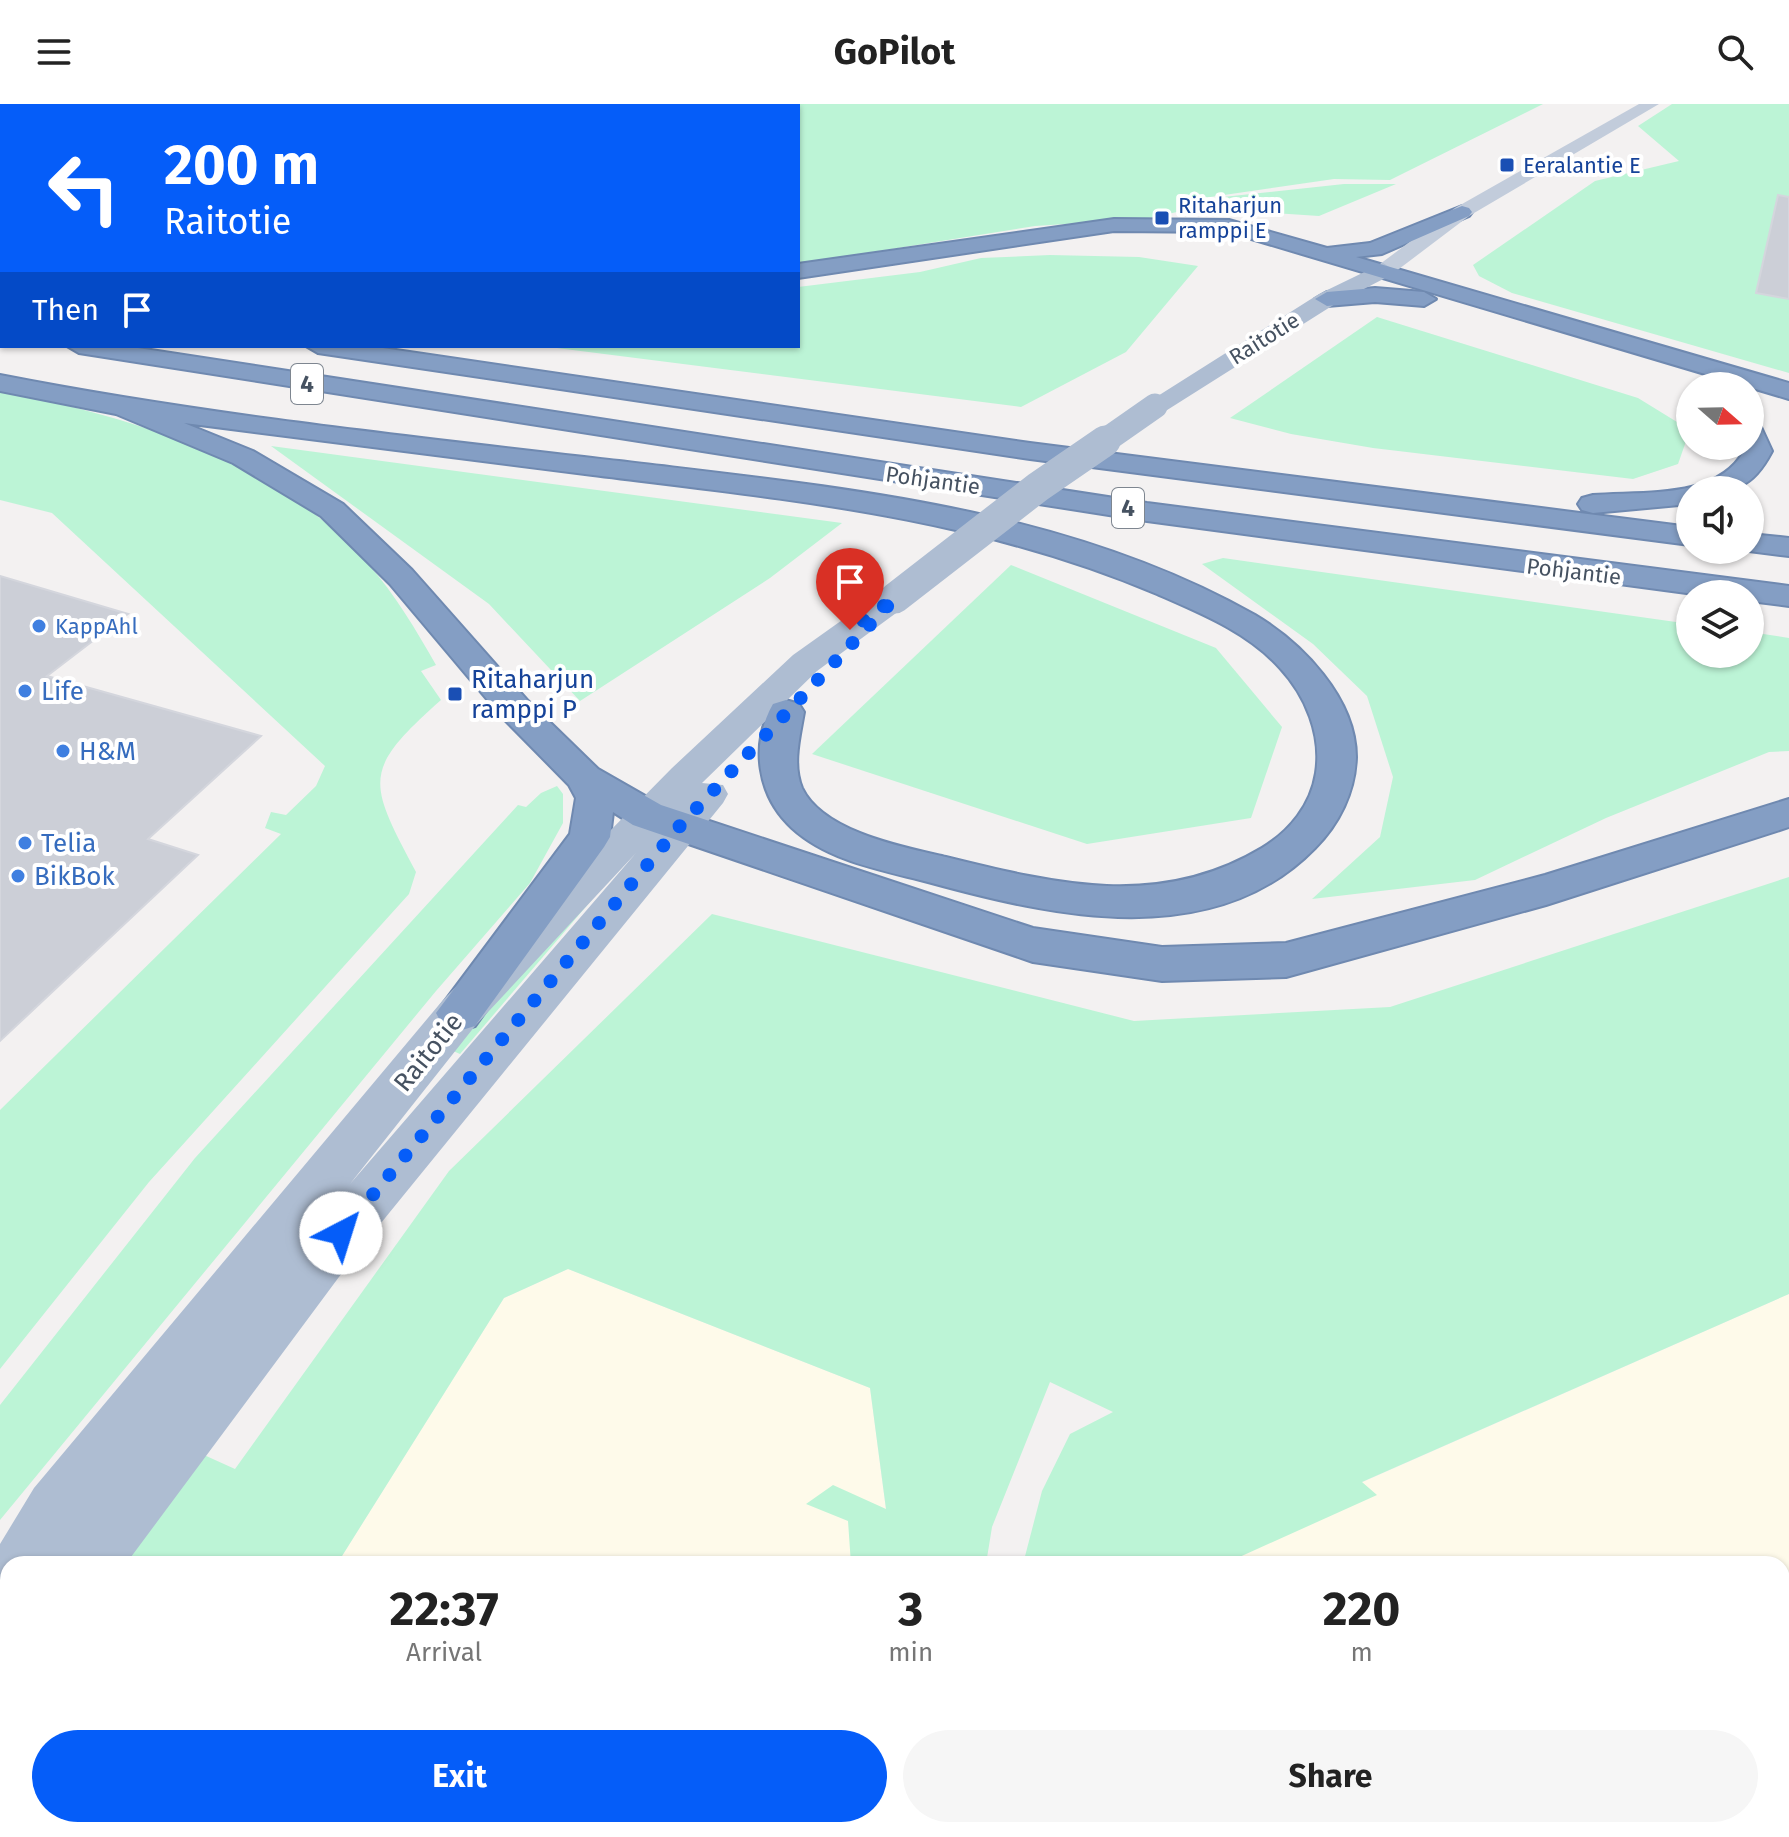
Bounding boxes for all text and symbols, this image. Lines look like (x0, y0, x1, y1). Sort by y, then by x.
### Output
icon: menu (32, 30, 76, 74)
text: GoPilot (834, 30, 955, 74)
icon: search (1713, 30, 1757, 74)
text: 200 m (164, 132, 319, 199)
icon: left (32, 136, 136, 240)
place label: Eeralantie E (1523, 152, 1641, 179)
marker: Eeralantie E (1498, 156, 1516, 174)
place label: Ritaharjun ramppi E (1178, 192, 1282, 244)
text: Raitotie (164, 200, 291, 244)
marker: Ritaharjun ramppi E (1153, 209, 1171, 227)
icon: arrive (115, 288, 159, 332)
text: Then (32, 292, 99, 328)
street label: Raitotie (1224, 306, 1304, 371)
road number: 4 (291, 364, 323, 404)
north arrow (1676, 372, 1764, 460)
map controls (1676, 372, 1764, 668)
street label: Pohjantie (884, 461, 982, 500)
button: sound (1676, 476, 1764, 564)
road number: 4 (1112, 488, 1144, 528)
pin (816, 548, 884, 630)
street label: Pohjantie (1525, 552, 1623, 591)
icon: arrive (828, 560, 872, 604)
button: layers (1676, 580, 1764, 668)
place label: KappAhl (55, 613, 138, 640)
marker: KappAhl (30, 617, 48, 635)
place label: Ritaharjun ramppi P (471, 664, 594, 725)
place label: Life (41, 676, 84, 707)
marker: Life (16, 682, 34, 700)
marker: Ritaharjun ramppi P (446, 685, 464, 703)
place label: H&M (79, 736, 136, 767)
marker: H&M (54, 742, 72, 760)
place label: Telia (41, 828, 96, 859)
marker: Telia (16, 834, 34, 852)
place label: BikBok (34, 861, 115, 892)
marker: BikBok (9, 867, 27, 885)
street label: Raitotie (387, 1007, 469, 1098)
position arrow (299, 1191, 383, 1275)
text: 22:37 (390, 1580, 499, 1638)
text: 3 (898, 1580, 923, 1638)
text: 220 (1323, 1580, 1400, 1638)
text: Arrival (406, 1637, 482, 1668)
text: min (888, 1637, 933, 1668)
text: m (1350, 1637, 1373, 1668)
button: Exit (32, 1730, 887, 1822)
button: Share (903, 1730, 1758, 1822)

